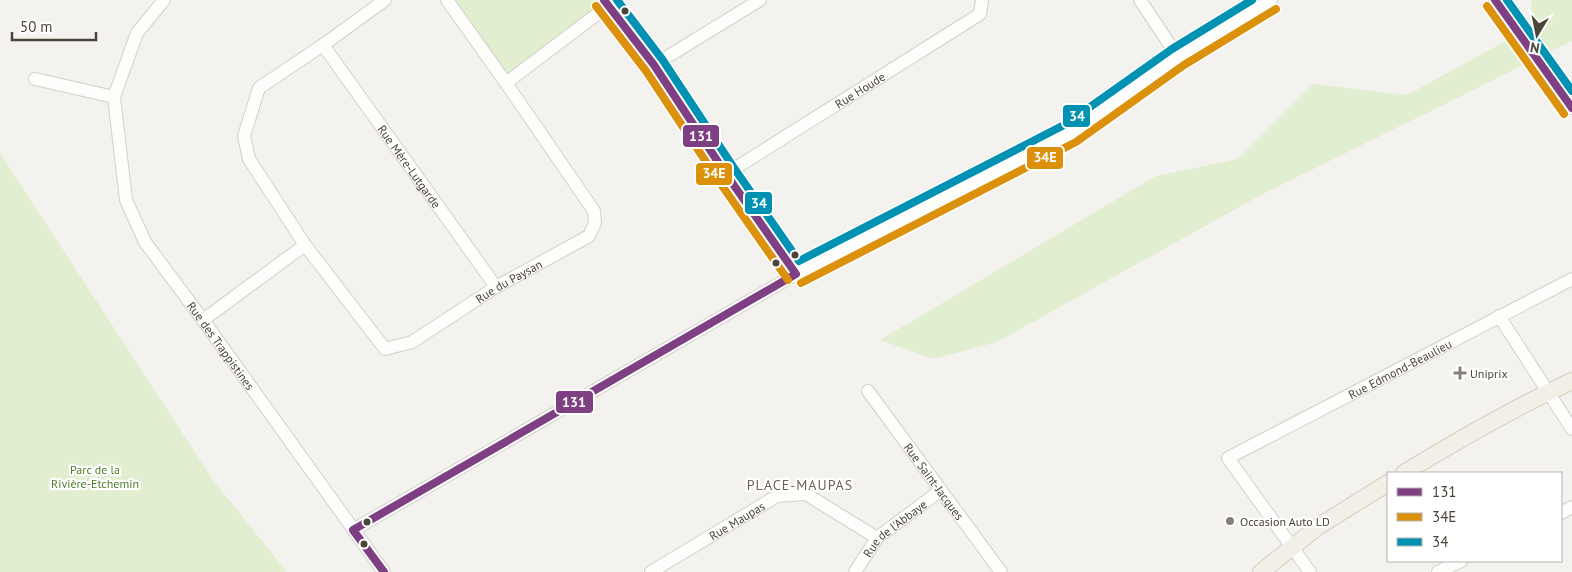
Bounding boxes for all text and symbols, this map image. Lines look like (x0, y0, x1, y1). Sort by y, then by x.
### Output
unlabelled marker (620, 6, 630, 16)
scale bar (12, 10, 96, 42)
north arrow (1512, 10, 1562, 60)
text: 50 m (20, 17, 53, 36)
text: N (1529, 38, 1541, 57)
street label: Rue Houde (832, 68, 888, 111)
line badge: 34 (1062, 104, 1091, 128)
text: 34 (1069, 107, 1085, 125)
street label: Rue Mère-Lutgarde (375, 122, 444, 211)
line badge: 131 (682, 124, 720, 148)
text: 131 (689, 127, 713, 145)
line badge: 34E (1026, 146, 1064, 170)
text: 34E (1033, 148, 1057, 166)
line badge: 34E (695, 162, 733, 186)
text: 34E (702, 164, 726, 182)
line badge: 34 (744, 191, 773, 215)
text: 34 (751, 194, 767, 212)
unlabelled marker (790, 250, 800, 260)
street label: Rue du Paysan (472, 256, 544, 306)
unlabelled marker (771, 258, 781, 268)
street label: Rue des Trappistines (184, 299, 258, 393)
street label: Rue Edmond-Beaulieu (1346, 336, 1454, 402)
place label: Uniprix (1470, 366, 1508, 381)
marker: Uniprix (1454, 367, 1466, 379)
line badge: 131 (555, 390, 594, 414)
text: 131 (562, 393, 586, 411)
street label: Rue Saint-Jacques (901, 440, 967, 523)
park label: Parc de la Rivière-Etchemin (51, 462, 139, 491)
legend (1387, 472, 1562, 562)
district label: PLACE-MAUPAS (747, 476, 853, 494)
text: 131 (1432, 482, 1457, 501)
street label: Rue de l'Abbaye (859, 496, 929, 560)
street label: Rue Maupas (706, 498, 767, 543)
text: 34E (1432, 507, 1456, 526)
place label: Occasion Auto LD (1240, 514, 1330, 529)
marker: Occasion Auto LD (1224, 515, 1236, 527)
unlabelled marker (362, 517, 372, 527)
text: 34 (1432, 532, 1448, 551)
unlabelled marker (359, 539, 369, 549)

